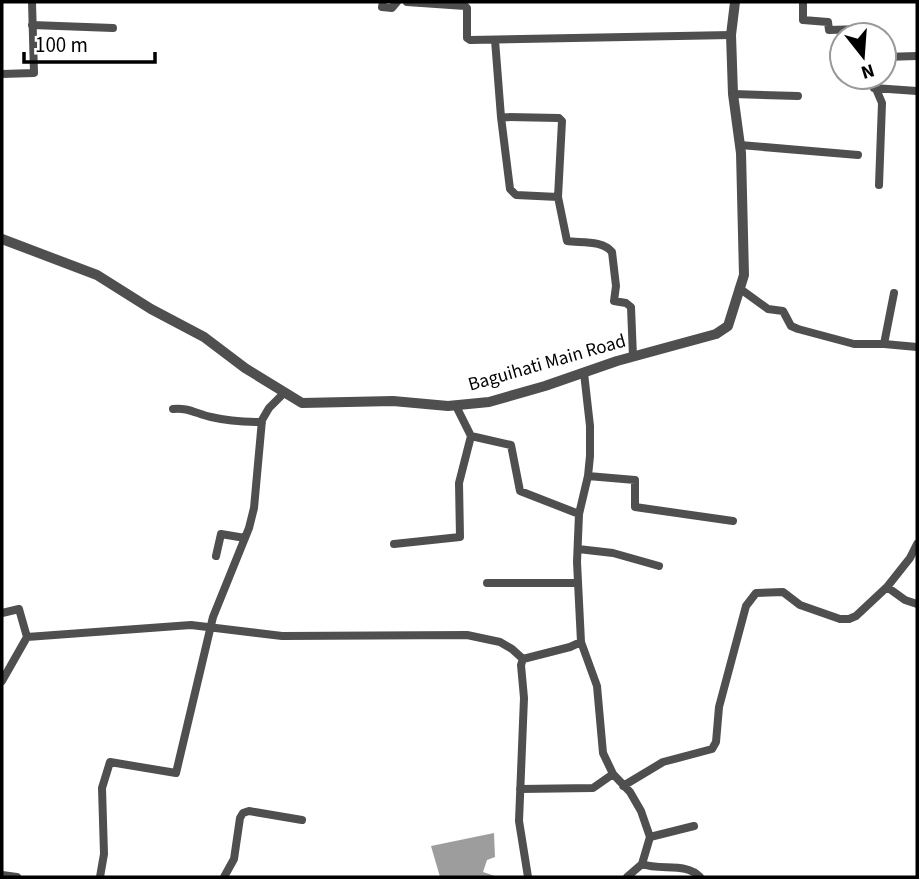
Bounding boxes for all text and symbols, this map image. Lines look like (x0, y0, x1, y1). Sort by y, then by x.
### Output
scale bar (24, 21, 156, 65)
north arrow (828, 21, 898, 91)
text: 100 m (35, 30, 88, 60)
text: N (858, 56, 878, 86)
street label: Baguihati Main Road (465, 328, 629, 398)

